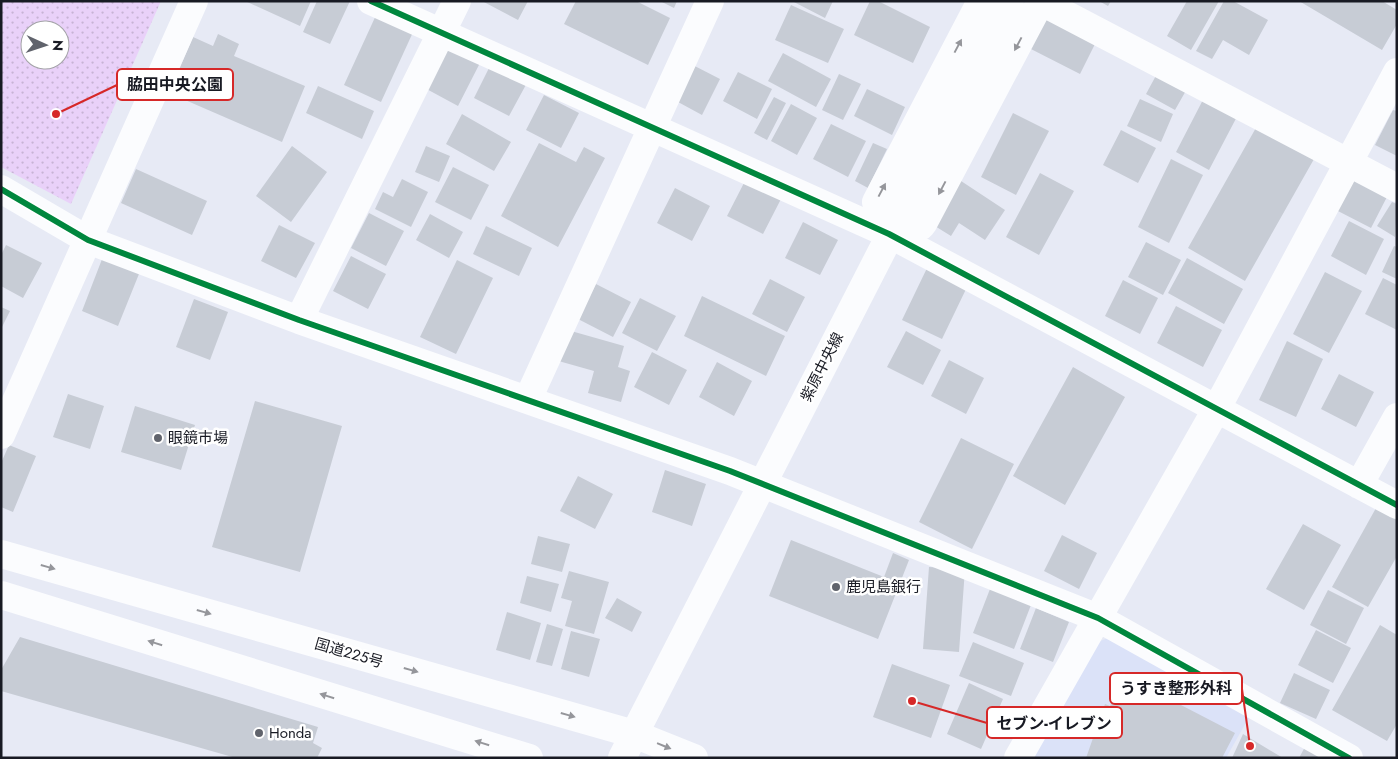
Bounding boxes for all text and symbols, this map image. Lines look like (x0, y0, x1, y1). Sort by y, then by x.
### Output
north arrow (20, 20, 70, 70)
one-way arrow (1014, 37, 1022, 52)
one-way arrow (954, 38, 962, 53)
text: N (48, 40, 68, 52)
callout: 脇田中央公園 (117, 69, 233, 100)
text: 脇田中央公園 (127, 73, 223, 96)
one-way arrow (937, 181, 946, 195)
one-way arrow (878, 183, 887, 196)
street label: 紫原中央線 (795, 329, 849, 405)
place label: 眼鏡市場 (168, 427, 228, 449)
marker: 眼鏡市場 (152, 432, 164, 444)
one-way arrow (41, 564, 56, 572)
place label: 鹿児島銀行 (846, 576, 921, 598)
marker: 鹿児島銀行 (830, 581, 842, 593)
one-way arrow (197, 608, 212, 616)
street label: 国道225号 (312, 633, 386, 673)
one-way arrow (147, 638, 162, 646)
one-way arrow (404, 667, 419, 675)
callout: うすき整形外科 (1110, 673, 1242, 704)
text: うすき整形外科 (1120, 677, 1232, 700)
one-way arrow (319, 691, 334, 699)
callout: セブン-イレブン (987, 707, 1122, 738)
one-way arrow (560, 711, 575, 719)
text: セブン-イレブン (996, 712, 1112, 735)
place label: Honda (269, 722, 312, 744)
marker: Honda (253, 727, 265, 739)
one-way arrow (474, 739, 489, 747)
one-way arrow (657, 742, 671, 750)

